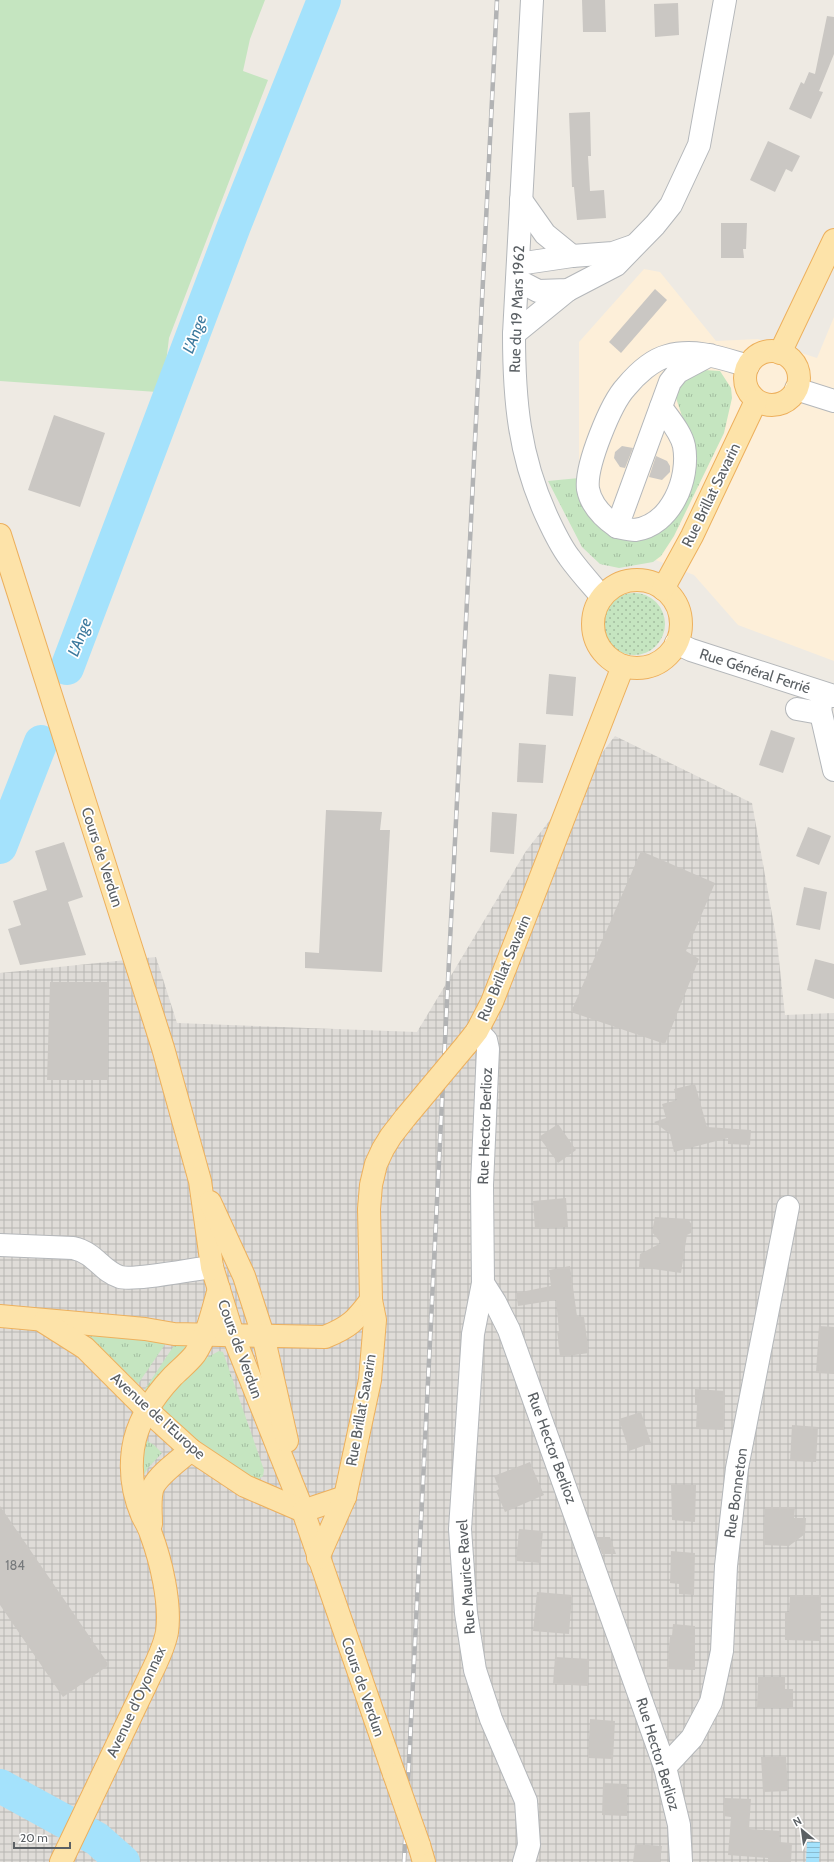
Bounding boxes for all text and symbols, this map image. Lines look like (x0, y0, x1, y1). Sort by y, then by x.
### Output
street label: Rue du 19 Mars 1962 (506, 245, 528, 373)
water label: L'Ange (179, 312, 210, 356)
street label: Rue Brillat Savarin (678, 440, 744, 550)
water label: L'Ange (64, 615, 95, 659)
street label: Rue Général Ferrié (697, 645, 813, 698)
street label: Cours de Verdun (77, 805, 127, 909)
street label: Rue Brillat Savarin (474, 912, 534, 1024)
street label: Rue Hector Berlioz (474, 1067, 496, 1185)
street label: Cours de Verdun (214, 1297, 266, 1401)
street label: Rue Brillat Savarin (342, 1352, 380, 1468)
street label: Avenue de l'Europe (107, 1369, 209, 1463)
street label: Rue Hector Berlioz (523, 1390, 581, 1506)
street label: Rue Bonneton (721, 1447, 751, 1539)
street label: Rue Maurice Ravel (453, 1519, 479, 1635)
house number: 184 (5, 1557, 25, 1573)
street label: Cours de Verdun (338, 1635, 388, 1739)
street label: Avenue d'Oyonnax (102, 1644, 170, 1760)
street label: Rue Hector Berlioz (632, 1695, 684, 1813)
north arrow (782, 1810, 822, 1850)
text: N (790, 1813, 804, 1829)
scale bar (14, 1824, 70, 1850)
text: 20 m (20, 1830, 48, 1845)

